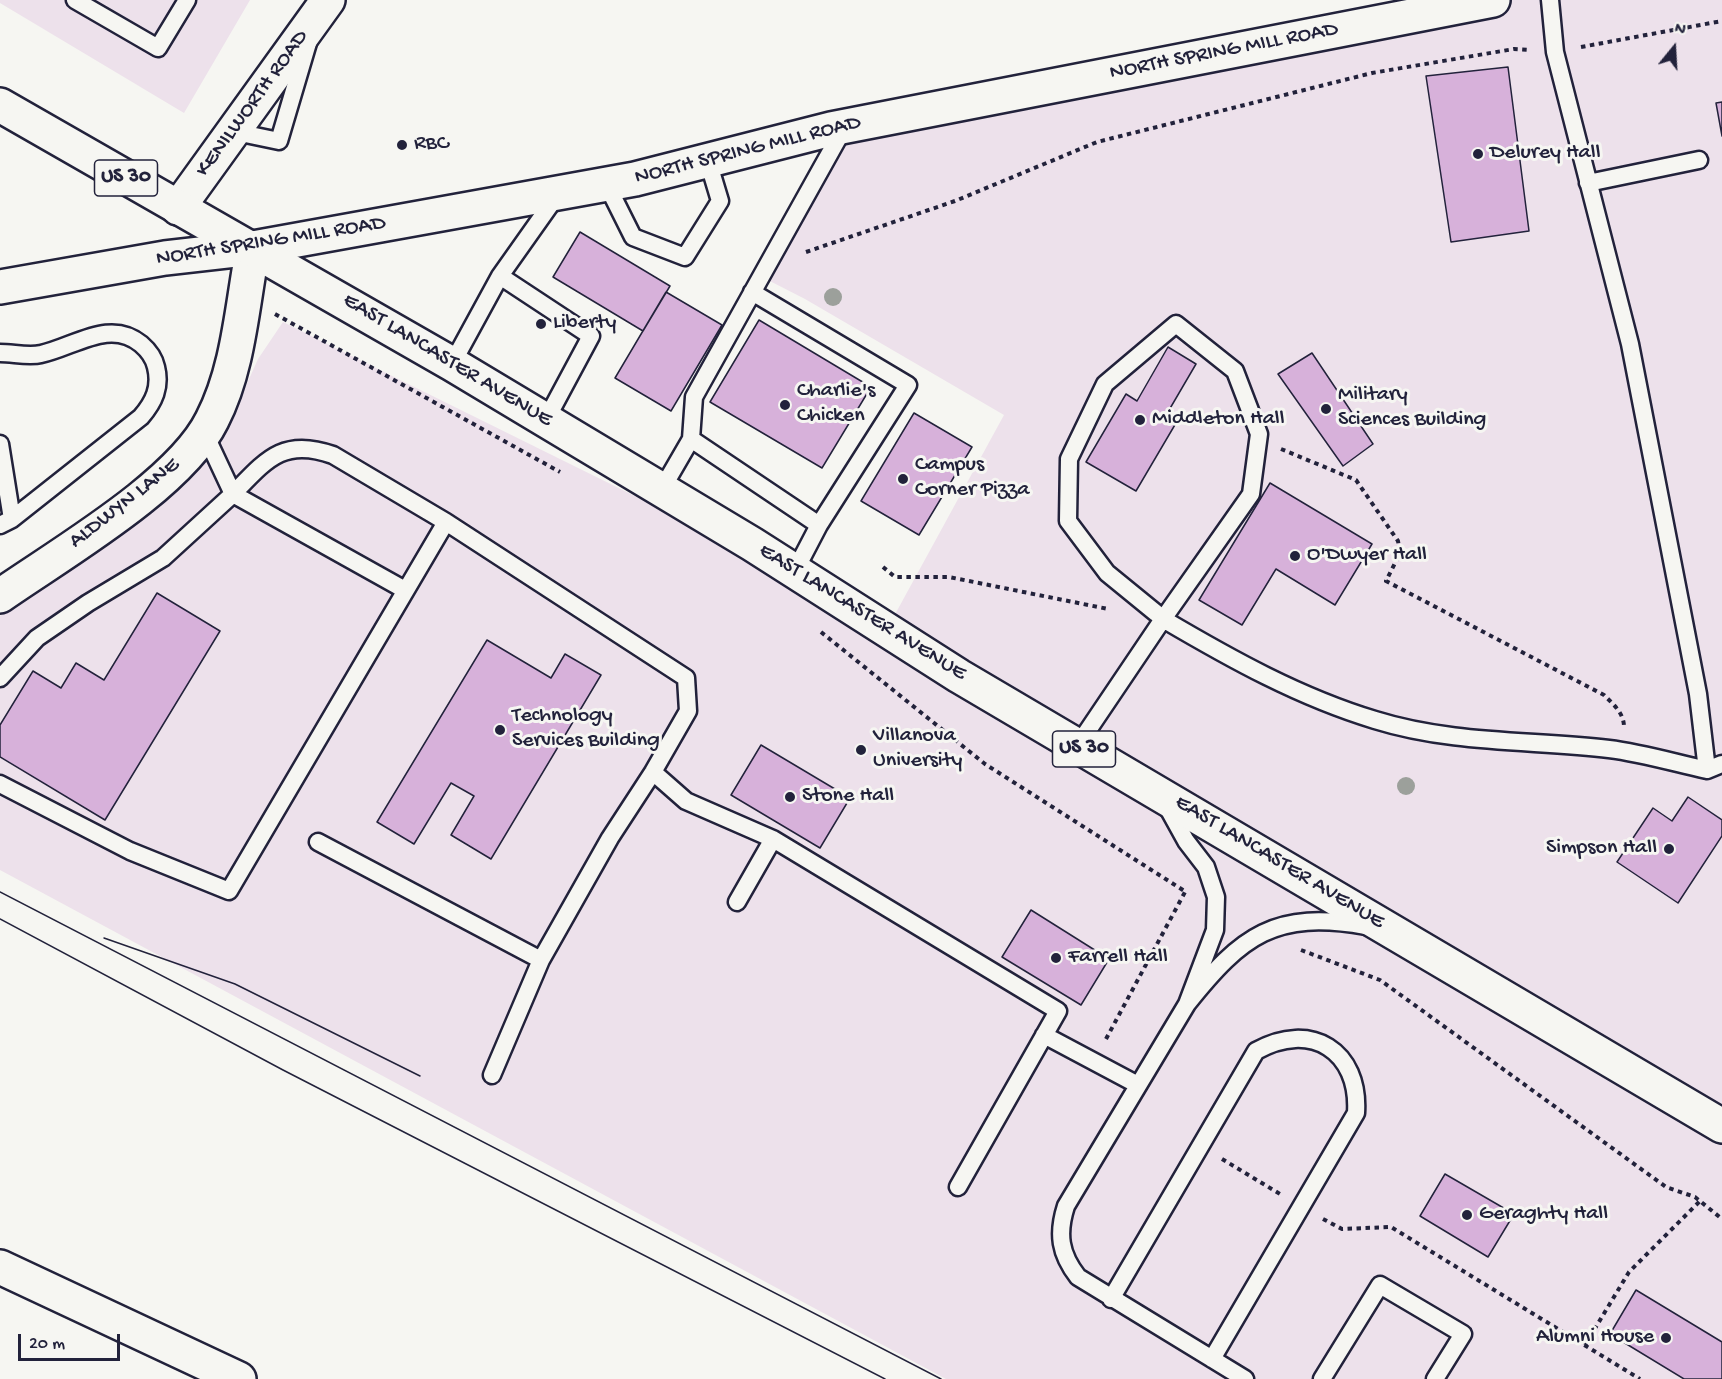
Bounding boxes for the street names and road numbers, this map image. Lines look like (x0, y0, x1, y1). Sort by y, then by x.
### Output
street label: NORTH SPRING MILL ROAD (1108, 17, 1340, 87)
street label: KENILWORTH ROAD (191, 25, 315, 183)
street label: NORTH SPRING MILL ROAD (632, 110, 864, 192)
road number: US 30 (94, 160, 158, 196)
street label: NORTH SPRING MILL ROAD (154, 211, 388, 273)
street label: EAST LANCASTER AVENUE (337, 288, 557, 434)
street label: ALDWYN LANE (64, 453, 186, 555)
street label: EAST LANCASTER AVENUE (753, 538, 971, 688)
road number: US 30 (1052, 731, 1116, 767)
street label: EAST LANCASTER AVENUE (1169, 790, 1389, 936)

